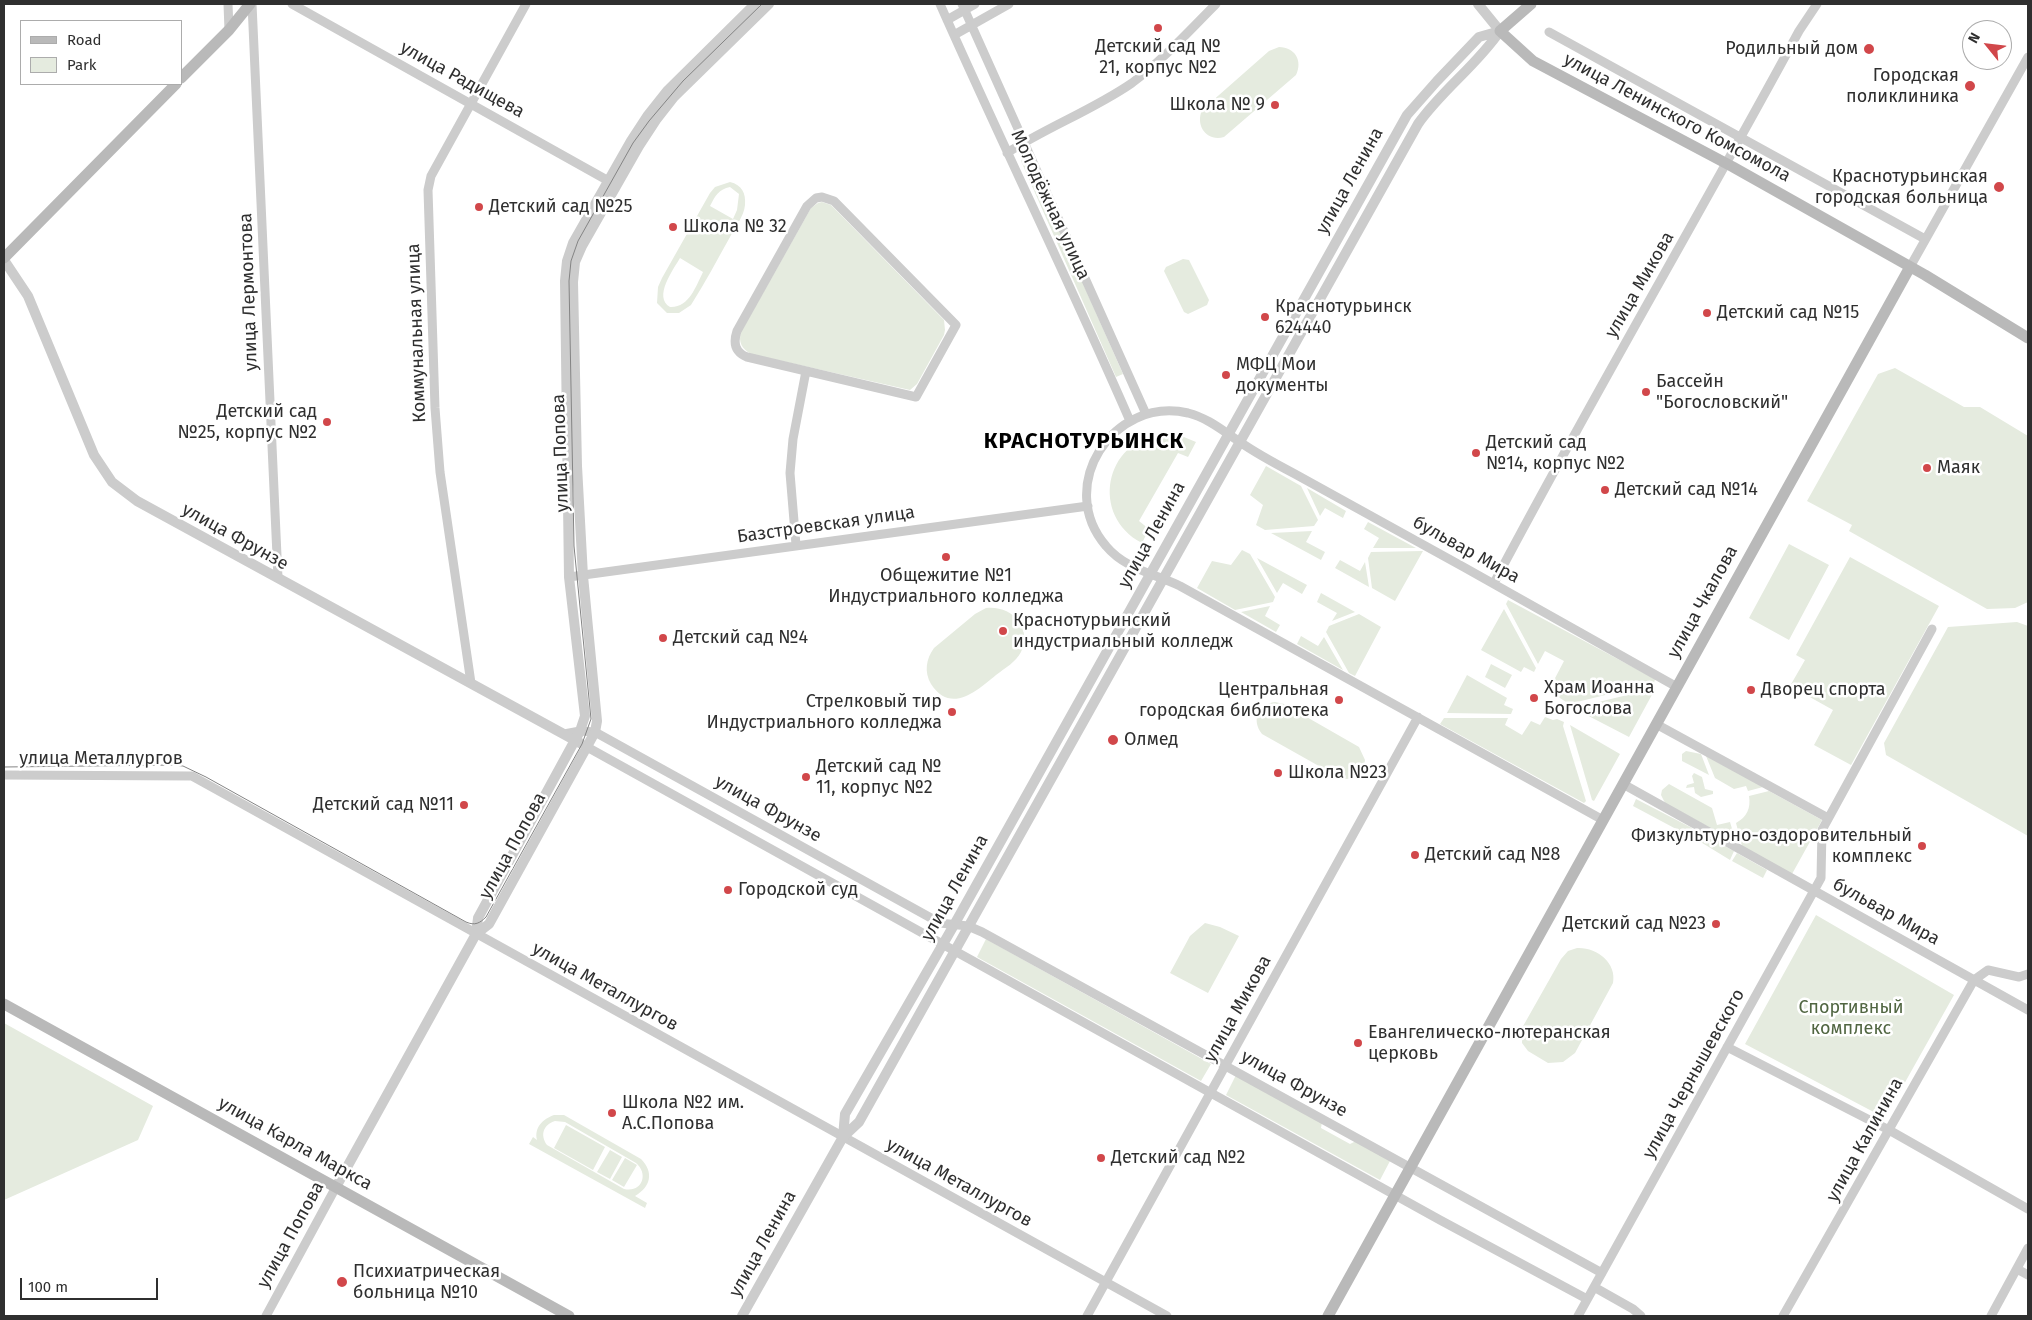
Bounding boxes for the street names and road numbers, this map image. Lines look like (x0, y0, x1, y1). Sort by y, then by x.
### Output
street label: улица Радищева (396, 37, 528, 123)
street label: улица Ленинского Комсомола (1560, 49, 1794, 187)
street label: улица Ленина (1312, 124, 1388, 238)
street label: Молодёжная улица (1006, 127, 1094, 283)
street label: улица Лермонтова (235, 212, 263, 372)
street label: улица Микова (1601, 228, 1679, 342)
street label: Коммунальная улица (403, 243, 431, 423)
street label: улица Попова (548, 393, 574, 513)
street label: улица Ленина (1114, 478, 1190, 592)
street label: улица Фрунзе (178, 499, 292, 575)
street label: Базстроевская улица (736, 502, 916, 548)
street label: бульвар Мира (1409, 512, 1523, 588)
street label: улица Чкалова (1663, 542, 1743, 662)
street label: улица Металлургов (19, 748, 183, 770)
street label: улица Фрунзе (711, 771, 825, 847)
street label: улица Попова (475, 789, 551, 903)
street label: улица Ленина (917, 831, 993, 945)
street label: бульвар Мира (1829, 874, 1943, 950)
street label: улица Металлургов (528, 938, 682, 1036)
street label: улица Микова (1200, 952, 1276, 1066)
street label: улица Чернышевского (1638, 985, 1750, 1163)
street label: улица Фрунзе (1237, 1046, 1351, 1122)
street label: улица Калинина (1822, 1074, 1908, 1206)
street label: улица Карла Маркса (214, 1093, 376, 1195)
street label: улица Металлургов (882, 1134, 1036, 1232)
street label: улица Попова (253, 1178, 329, 1292)
street label: улица Ленина (725, 1187, 801, 1301)

